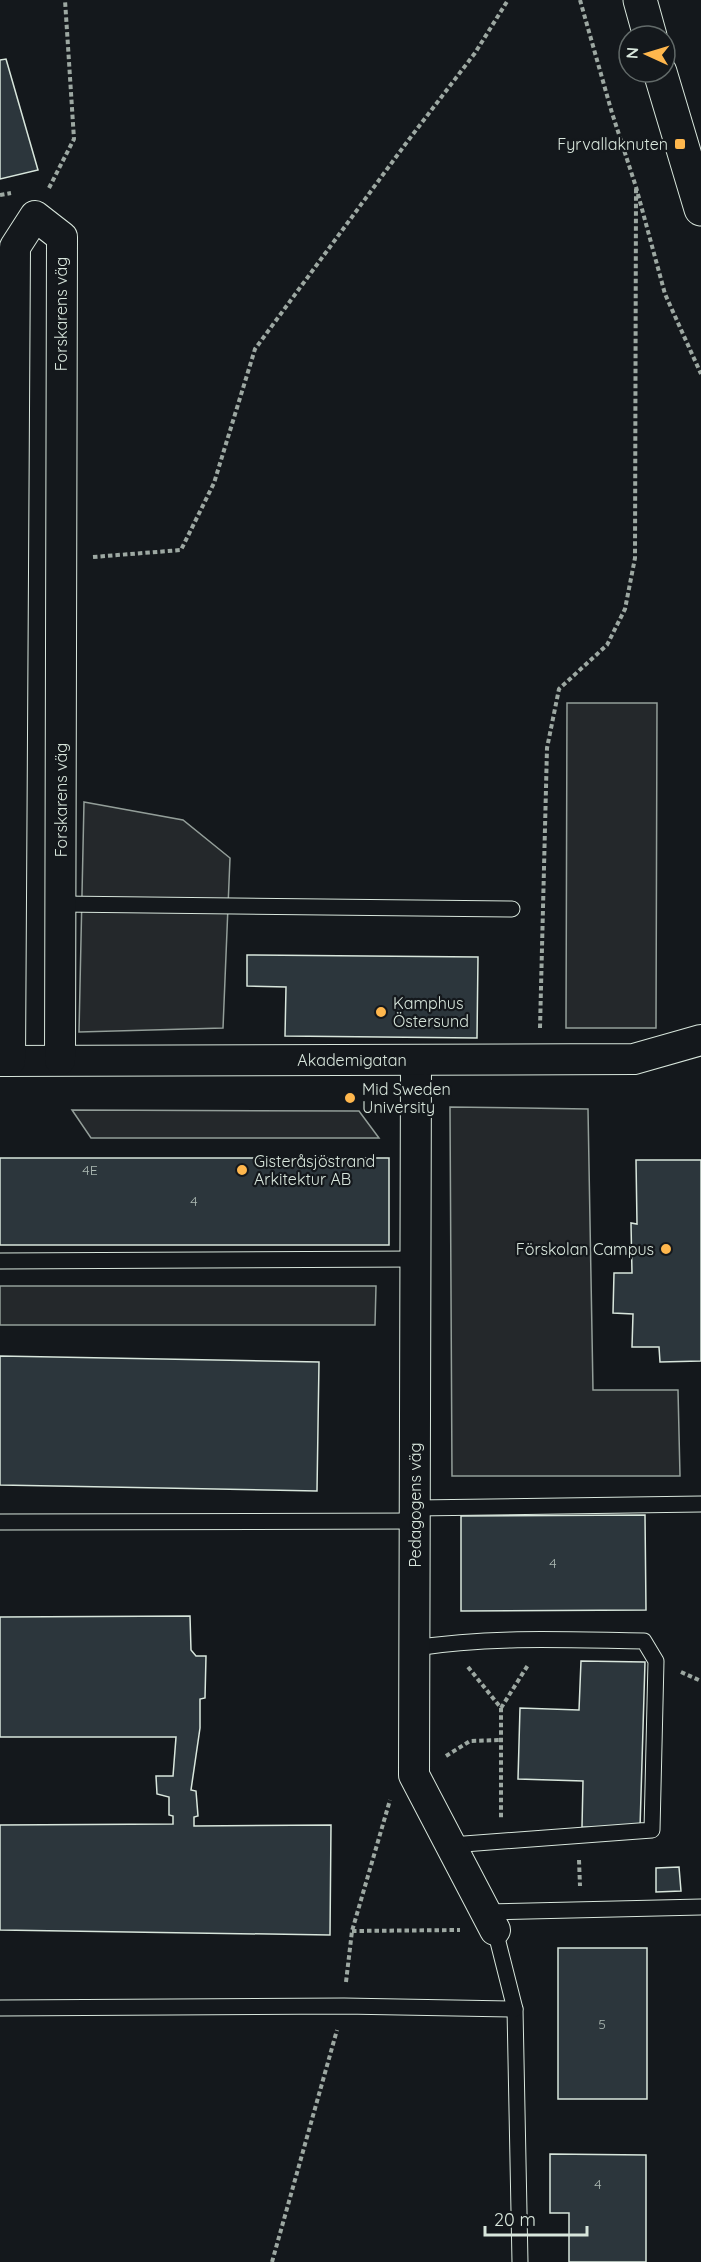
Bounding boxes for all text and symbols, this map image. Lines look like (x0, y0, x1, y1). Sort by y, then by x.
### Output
north arrow (617, 24, 677, 84)
text: N (622, 46, 642, 60)
place label: Fyrvallaknuten (557, 134, 668, 154)
marker: Fyrvallaknuten (673, 137, 687, 151)
street label: Forskarens väg (51, 257, 71, 371)
street label: Forskarens väg (51, 743, 71, 857)
place label: Kamphus Östersund (393, 993, 469, 1031)
marker: Kamphus Östersund (374, 1005, 388, 1019)
street label: Akademigatan (297, 1050, 407, 1070)
place label: Mid Sweden University (362, 1079, 451, 1117)
marker: Mid Sweden University (343, 1091, 357, 1105)
place label: Gisteråsjöstrand Arkitektur AB (254, 1151, 375, 1189)
house number: 4E (82, 1161, 98, 1179)
marker: Gisteråsjöstrand Arkitektur AB (235, 1163, 249, 1177)
house number: 4 (190, 1192, 198, 1210)
place label: Förskolan Campus (516, 1239, 654, 1259)
marker: Förskolan Campus (659, 1242, 673, 1256)
street label: Pedagogens väg (405, 1442, 425, 1568)
house number: 4 (549, 1554, 557, 1572)
house number: 5 (598, 2015, 606, 2033)
house number: 4 (594, 2175, 602, 2193)
scale bar (485, 2199, 587, 2237)
text: 20 m (494, 2208, 536, 2231)

